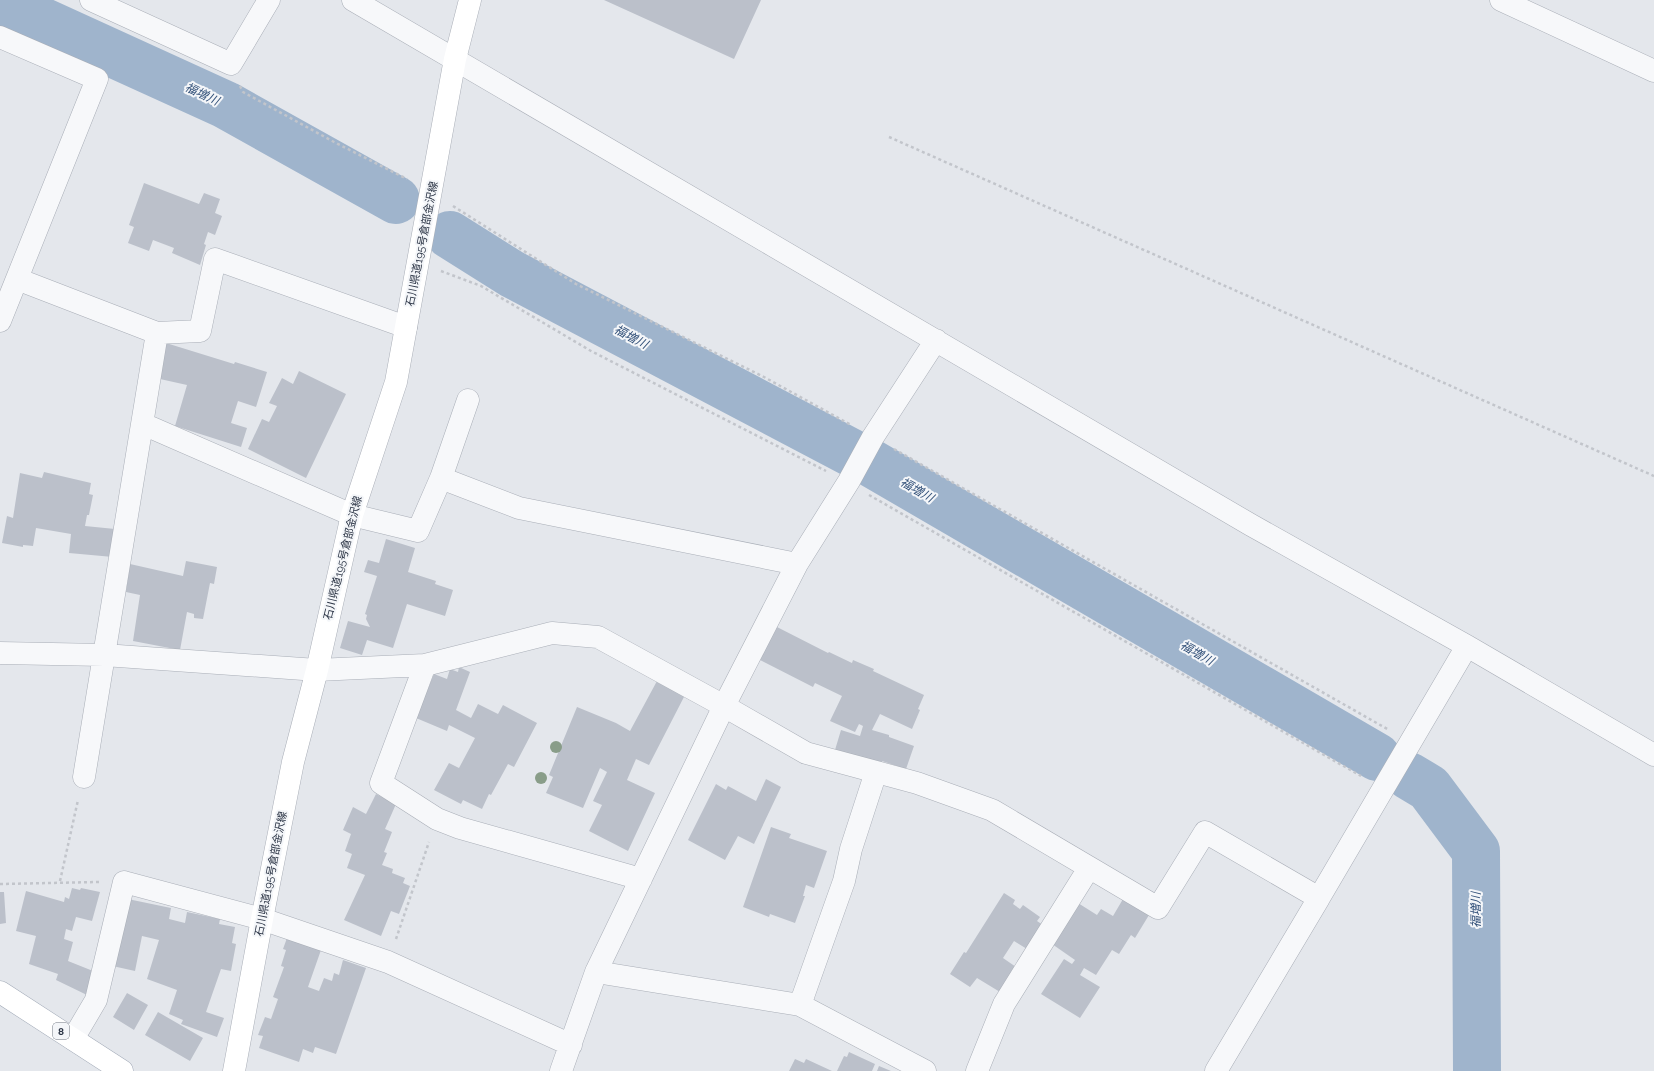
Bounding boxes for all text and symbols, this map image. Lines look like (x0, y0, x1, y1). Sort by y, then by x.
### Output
water label: 福増川 (183, 80, 223, 109)
street label: 石川県道195号倉部金沢線 (403, 180, 441, 308)
water label: 福増川 (612, 322, 652, 353)
water label: 福増川 (898, 475, 938, 506)
street label: 石川県道195号倉部金沢線 (321, 495, 365, 621)
water label: 福増川 (1178, 638, 1218, 669)
street label: 石川県道195号倉部金沢線 (252, 810, 290, 938)
water label: 福増川 (1469, 890, 1483, 928)
road number: 8 (53, 1023, 69, 1039)

